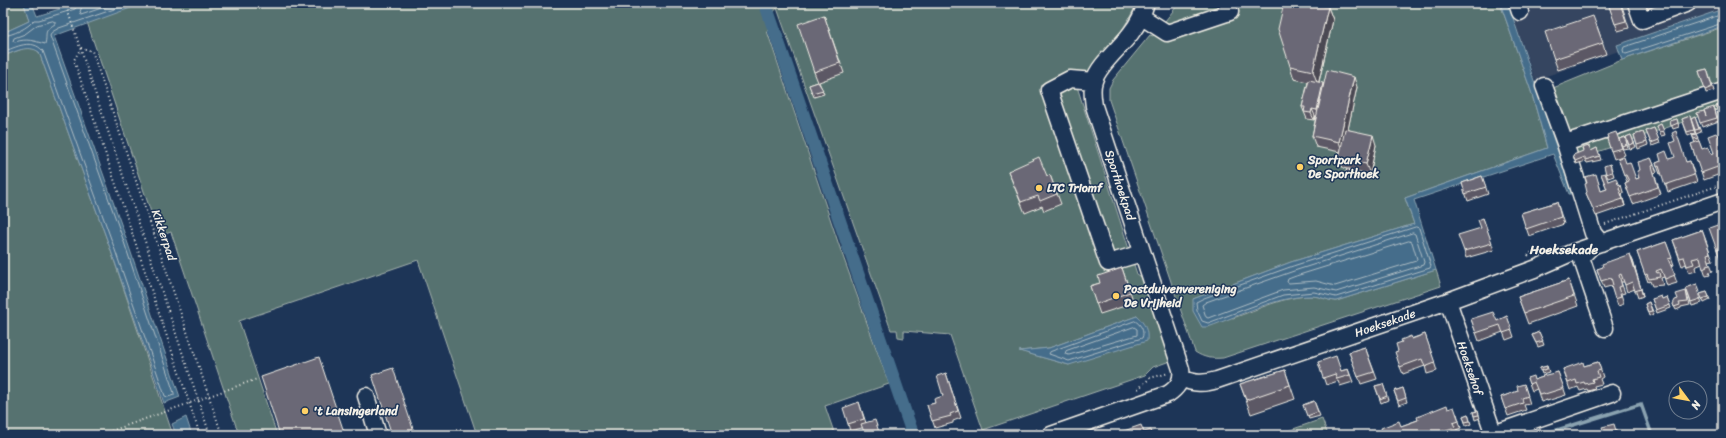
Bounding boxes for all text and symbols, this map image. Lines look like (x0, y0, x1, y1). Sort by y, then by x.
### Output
street label: Sporthoekpad (1098, 147, 1142, 225)
place label: Sportpark De Sporthoek (1307, 149, 1380, 185)
marker: Sportpark De Sporthoek (1295, 162, 1305, 172)
place label: LTC Triomf (1047, 177, 1104, 199)
marker: LTC Triomf (1034, 183, 1044, 193)
street label: Kikkerpad (145, 206, 183, 264)
district label: Hoeksekade (1529, 238, 1599, 261)
place label: Postduivenvereniging De Vrijheid (1124, 278, 1238, 314)
marker: Postduivenvereniging De Vrijheid (1111, 291, 1121, 301)
street label: Hoeksekade (1351, 302, 1419, 344)
street label: Hoeksehof (1450, 338, 1490, 400)
north arrow (1668, 380, 1708, 420)
text: N (1686, 396, 1707, 414)
place label: 't Lansingerland (313, 400, 399, 422)
marker: 't Lansingerland (300, 406, 310, 416)

